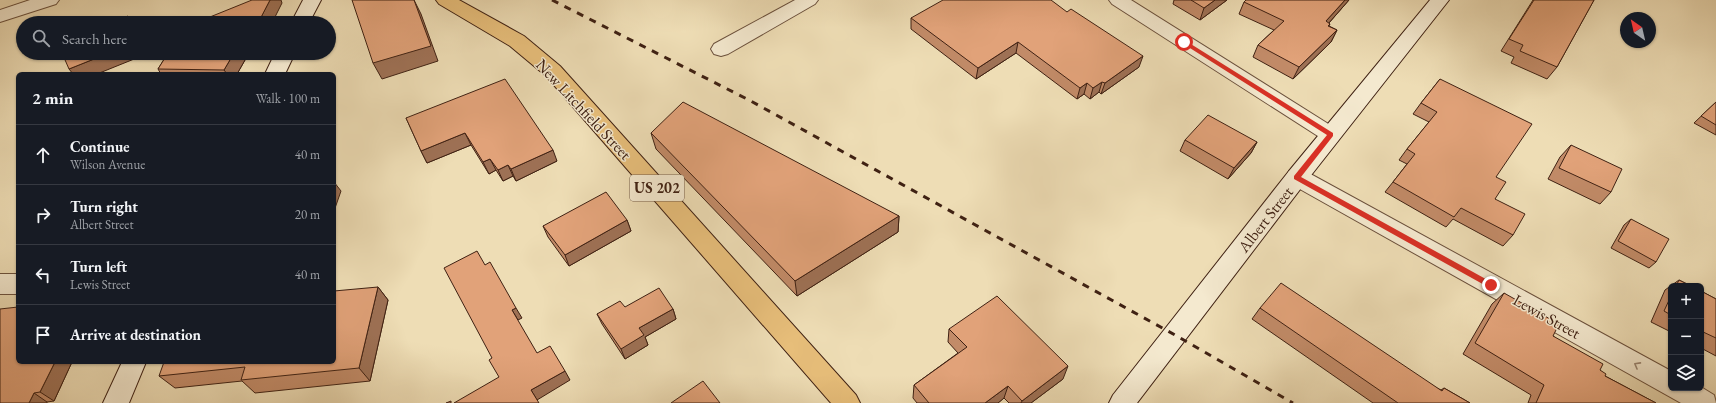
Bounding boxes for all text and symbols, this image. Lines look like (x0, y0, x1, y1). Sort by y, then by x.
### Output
north arrow (1620, 12, 1656, 48)
search box (16, 16, 336, 60)
icon: search (30, 27, 52, 49)
text: Search here (62, 29, 127, 48)
route start (1175, 33, 1193, 51)
street label: New Litchfield Street (531, 54, 636, 164)
text: 2 min (32, 87, 73, 109)
text: Walk · 100 m (256, 90, 320, 107)
text: Continue (70, 137, 130, 156)
icon: ahead (32, 144, 54, 166)
text: 40 m (295, 146, 320, 163)
text: Wilson Avenue (70, 156, 145, 173)
road number: US 202 (630, 175, 684, 201)
street label: Albert Street (1232, 182, 1298, 257)
text: Turn right (70, 197, 138, 216)
icon: right (32, 204, 54, 226)
text: 20 m (295, 206, 320, 223)
text: Albert Street (70, 216, 133, 233)
text: Turn left (70, 257, 127, 276)
icon: left (32, 264, 54, 286)
text: 40 m (295, 266, 320, 283)
text: Lewis Street (70, 276, 130, 293)
route end (1482, 276, 1500, 294)
map controls (1668, 283, 1704, 391)
button: + (1668, 283, 1704, 319)
street label: Lewis Street (1509, 289, 1584, 344)
button: − (1668, 319, 1704, 355)
icon: arrive (32, 324, 54, 346)
text: Arrive at destination (70, 325, 201, 344)
button: layers (1668, 355, 1704, 391)
one-way arrow (1634, 363, 1641, 370)

